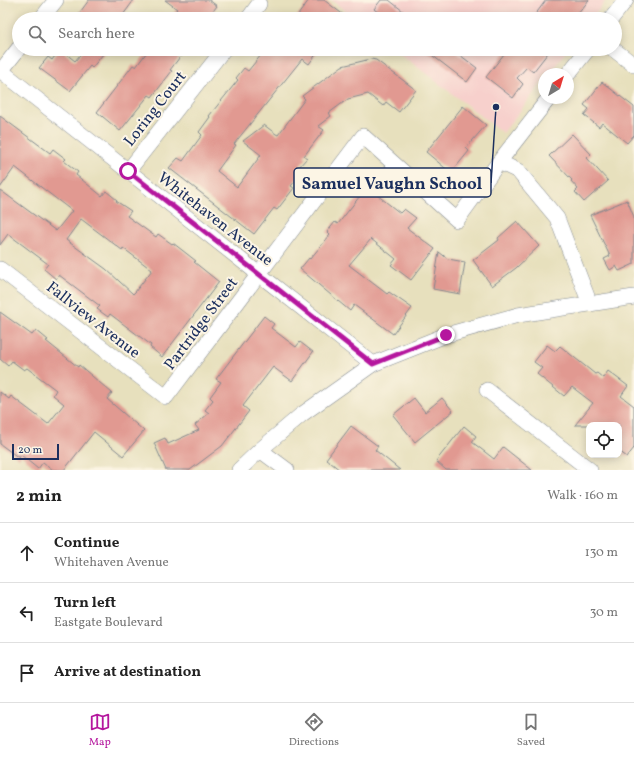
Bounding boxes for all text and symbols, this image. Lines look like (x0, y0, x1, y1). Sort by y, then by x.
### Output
search box (12, 12, 622, 56)
icon: search (26, 23, 48, 45)
text: Search here (58, 24, 135, 45)
street label: Loring Court (119, 67, 192, 152)
north arrow (538, 68, 574, 104)
route start (119, 162, 137, 180)
street label: Whitehaven Avenue (152, 167, 277, 272)
callout: Samuel Vaughn School (294, 168, 491, 197)
text: Samuel Vaughn School (302, 173, 483, 196)
street label: Partridge Street (159, 273, 244, 375)
street label: Fallview Avenue (41, 277, 144, 364)
route end (437, 326, 455, 344)
map controls (586, 422, 622, 458)
button: locate (586, 422, 622, 458)
scale bar (12, 442, 59, 461)
text: 20 m (18, 443, 42, 458)
text: 2 min (16, 485, 62, 508)
text: Walk · 160 m (547, 487, 618, 505)
text: Continue (54, 533, 119, 554)
icon: ahead (16, 542, 38, 564)
text: 130 m (585, 544, 618, 562)
text: Whitehaven Avenue (54, 554, 169, 572)
text: Turn left (54, 593, 116, 614)
icon: left (16, 602, 38, 624)
text: 30 m (590, 604, 618, 622)
text: Eastgate Boulevard (54, 614, 163, 632)
icon: arrive (16, 662, 38, 684)
text: Arrive at destination (54, 662, 201, 683)
tab: Map (89, 711, 111, 750)
tab: Directions (289, 711, 339, 750)
tab: Saved (517, 711, 545, 750)

